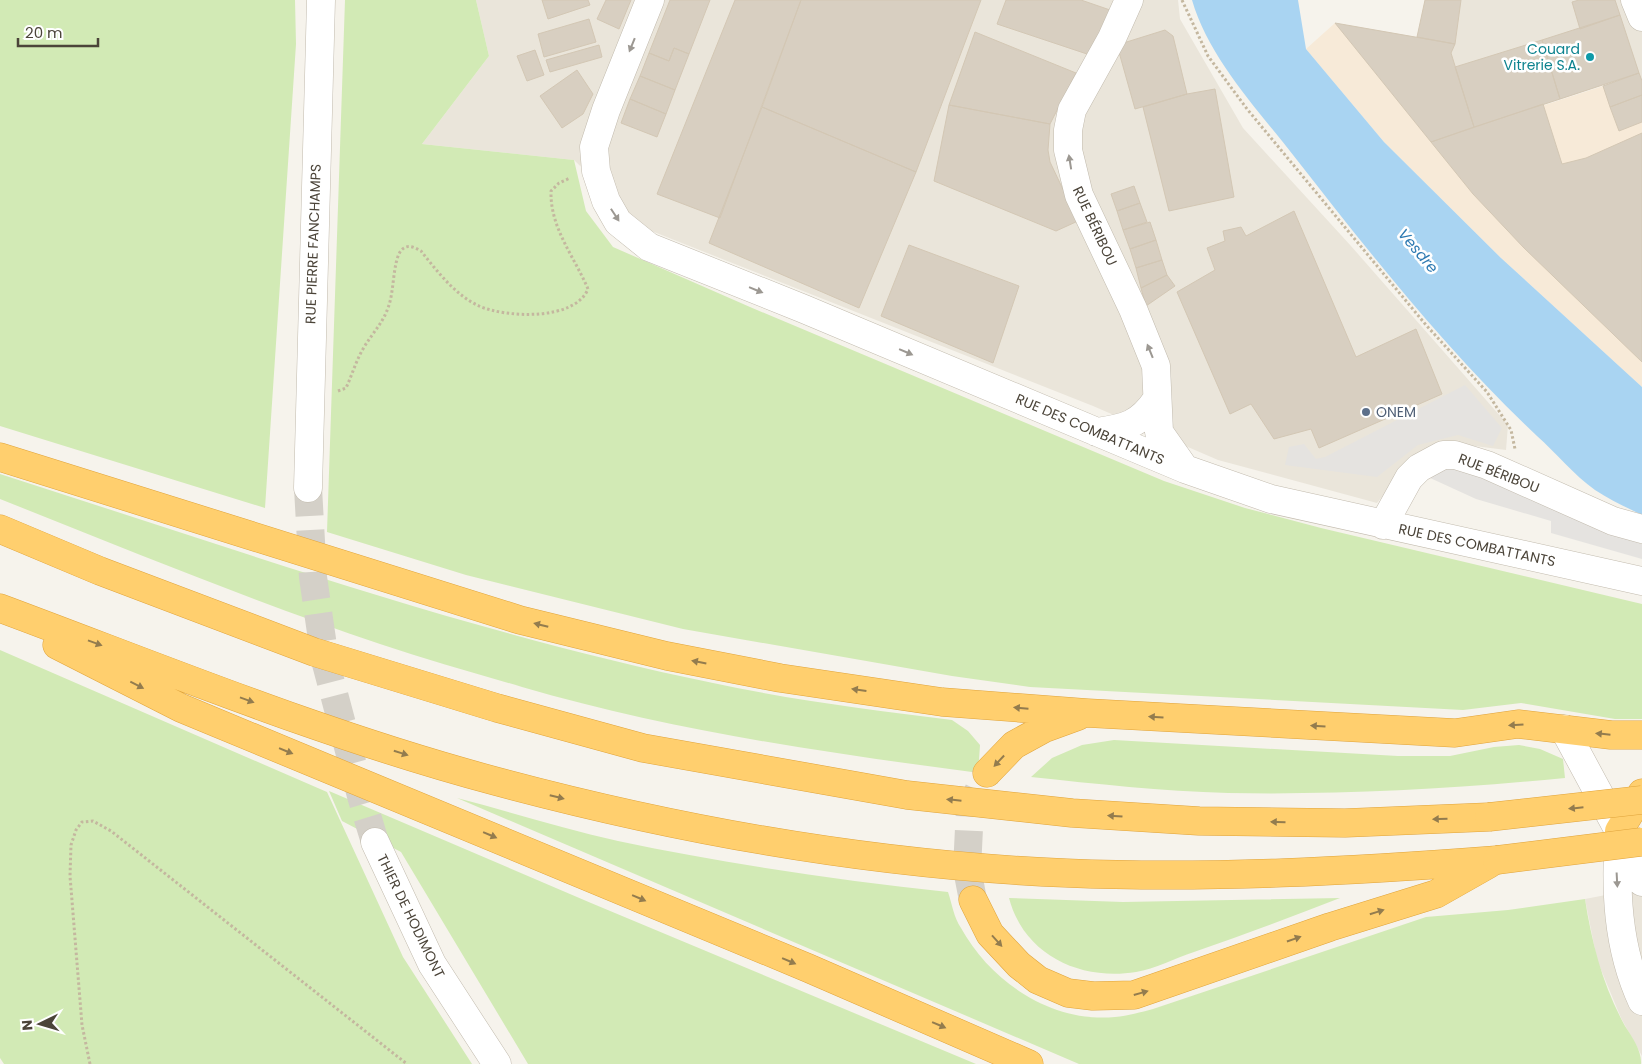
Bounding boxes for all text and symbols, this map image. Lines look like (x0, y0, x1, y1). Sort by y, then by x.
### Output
scale bar (18, 15, 98, 47)
text: 20 m (25, 22, 63, 43)
one-way arrow (628, 38, 636, 52)
place label: Couard Vitrerie S.A. (1503, 39, 1580, 75)
marker: Couard Vitrerie S.A. (1584, 51, 1596, 63)
one-way arrow (1065, 153, 1073, 169)
street label: RUE PIERRE FANCHAMPS (300, 164, 326, 324)
street label: RUE BÉRIBOU (1068, 183, 1122, 269)
one-way arrow (610, 209, 619, 222)
water label: Vesdre (1394, 224, 1443, 277)
one-way arrow (749, 286, 764, 294)
one-way arrow (1146, 344, 1153, 359)
one-way arrow (899, 349, 913, 357)
street label: RUE DES COMBATTANTS (1012, 389, 1168, 469)
place label: ONEM (1376, 402, 1416, 422)
marker: ONEM (1360, 406, 1372, 418)
street label: RUE BÉRIBOU (1455, 448, 1543, 498)
street label: RUE DES COMBATTANTS (1397, 519, 1557, 571)
one-way arrow (533, 621, 548, 629)
one-way arrow (88, 639, 103, 647)
one-way arrow (692, 658, 707, 666)
one-way arrow (130, 682, 144, 690)
one-way arrow (851, 685, 867, 693)
one-way arrow (240, 696, 255, 704)
one-way arrow (1012, 704, 1028, 712)
one-way arrow (1148, 713, 1164, 721)
one-way arrow (1507, 721, 1523, 729)
one-way arrow (1310, 722, 1326, 730)
one-way arrow (1595, 730, 1611, 738)
one-way arrow (279, 747, 294, 755)
one-way arrow (393, 750, 408, 758)
one-way arrow (993, 754, 1005, 766)
one-way arrow (550, 793, 565, 801)
one-way arrow (945, 796, 961, 804)
one-way arrow (1568, 804, 1584, 812)
one-way arrow (1107, 812, 1123, 820)
one-way arrow (1432, 816, 1448, 824)
one-way arrow (1269, 818, 1285, 826)
one-way arrow (482, 832, 497, 840)
street label: THIER DE HODIMONT (372, 851, 450, 982)
one-way arrow (1613, 872, 1621, 888)
one-way arrow (632, 895, 647, 902)
one-way arrow (1369, 908, 1384, 916)
one-way arrow (991, 935, 1003, 947)
one-way arrow (1287, 935, 1302, 943)
one-way arrow (782, 957, 797, 965)
one-way arrow (1133, 988, 1148, 996)
north arrow (15, 999, 65, 1049)
text: N (17, 1019, 37, 1031)
one-way arrow (932, 1021, 946, 1029)

